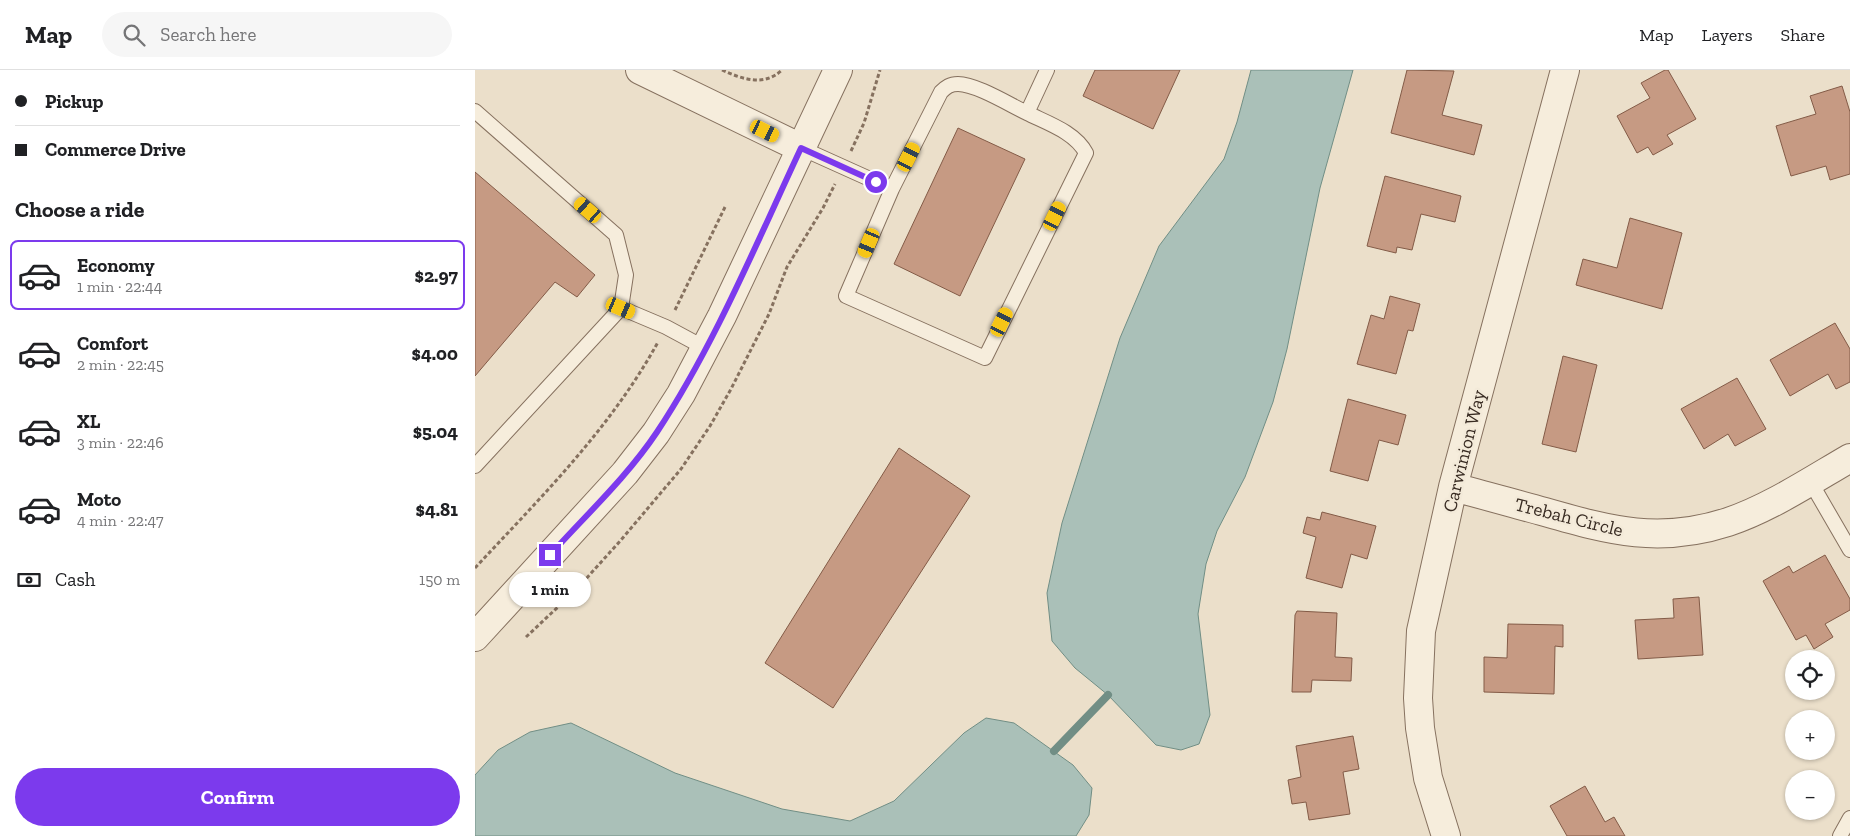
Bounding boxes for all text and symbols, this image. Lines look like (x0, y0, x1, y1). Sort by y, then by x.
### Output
search box (102, 12, 452, 57)
text: Map (25, 20, 72, 49)
icon: search (120, 21, 148, 49)
text: Search here (160, 23, 257, 46)
text: Map (1639, 24, 1674, 46)
text: Layers (1702, 24, 1753, 46)
text: Share (1781, 24, 1825, 46)
text: Pickup (45, 90, 103, 113)
car (748, 118, 781, 144)
text: Commerce Drive (45, 138, 186, 161)
car (895, 140, 922, 174)
route start (865, 171, 887, 193)
car (571, 194, 604, 226)
text: Choose a ride (15, 196, 145, 223)
car (1041, 199, 1068, 233)
car (856, 226, 881, 260)
icon: car (17, 253, 62, 298)
text: Economy (77, 254, 155, 277)
text: $2.97 (415, 264, 458, 287)
text: 1 min · 22:44 (77, 277, 162, 296)
car (604, 295, 637, 321)
car (988, 305, 1015, 339)
icon: car (17, 331, 62, 376)
text: Comfort (77, 332, 148, 355)
text: $4.00 (412, 342, 458, 365)
text: 2 min · 22:45 (77, 355, 164, 374)
street label: Carwinion Way (1438, 387, 1490, 515)
icon: car (17, 409, 62, 454)
text: XL (77, 410, 100, 433)
text: $5.04 (413, 420, 458, 443)
text: 3 min · 22:46 (77, 433, 164, 452)
icon: car (17, 487, 62, 532)
text: Moto (77, 488, 121, 511)
street label: Trebah Circle (1512, 492, 1626, 542)
text: $4.81 (416, 498, 458, 521)
text: 4 min · 22:47 (77, 511, 163, 530)
route end (539, 544, 561, 566)
icon: cash (15, 566, 43, 594)
text: Cash (55, 568, 95, 591)
text: 150 m (419, 570, 460, 589)
callout: 1 min (509, 572, 591, 608)
text: 1 min (531, 580, 569, 599)
map controls (1785, 650, 1835, 820)
button: locate (1785, 650, 1835, 700)
button: + (1785, 710, 1835, 760)
button: Confirm (15, 768, 460, 826)
button: − (1785, 770, 1835, 820)

